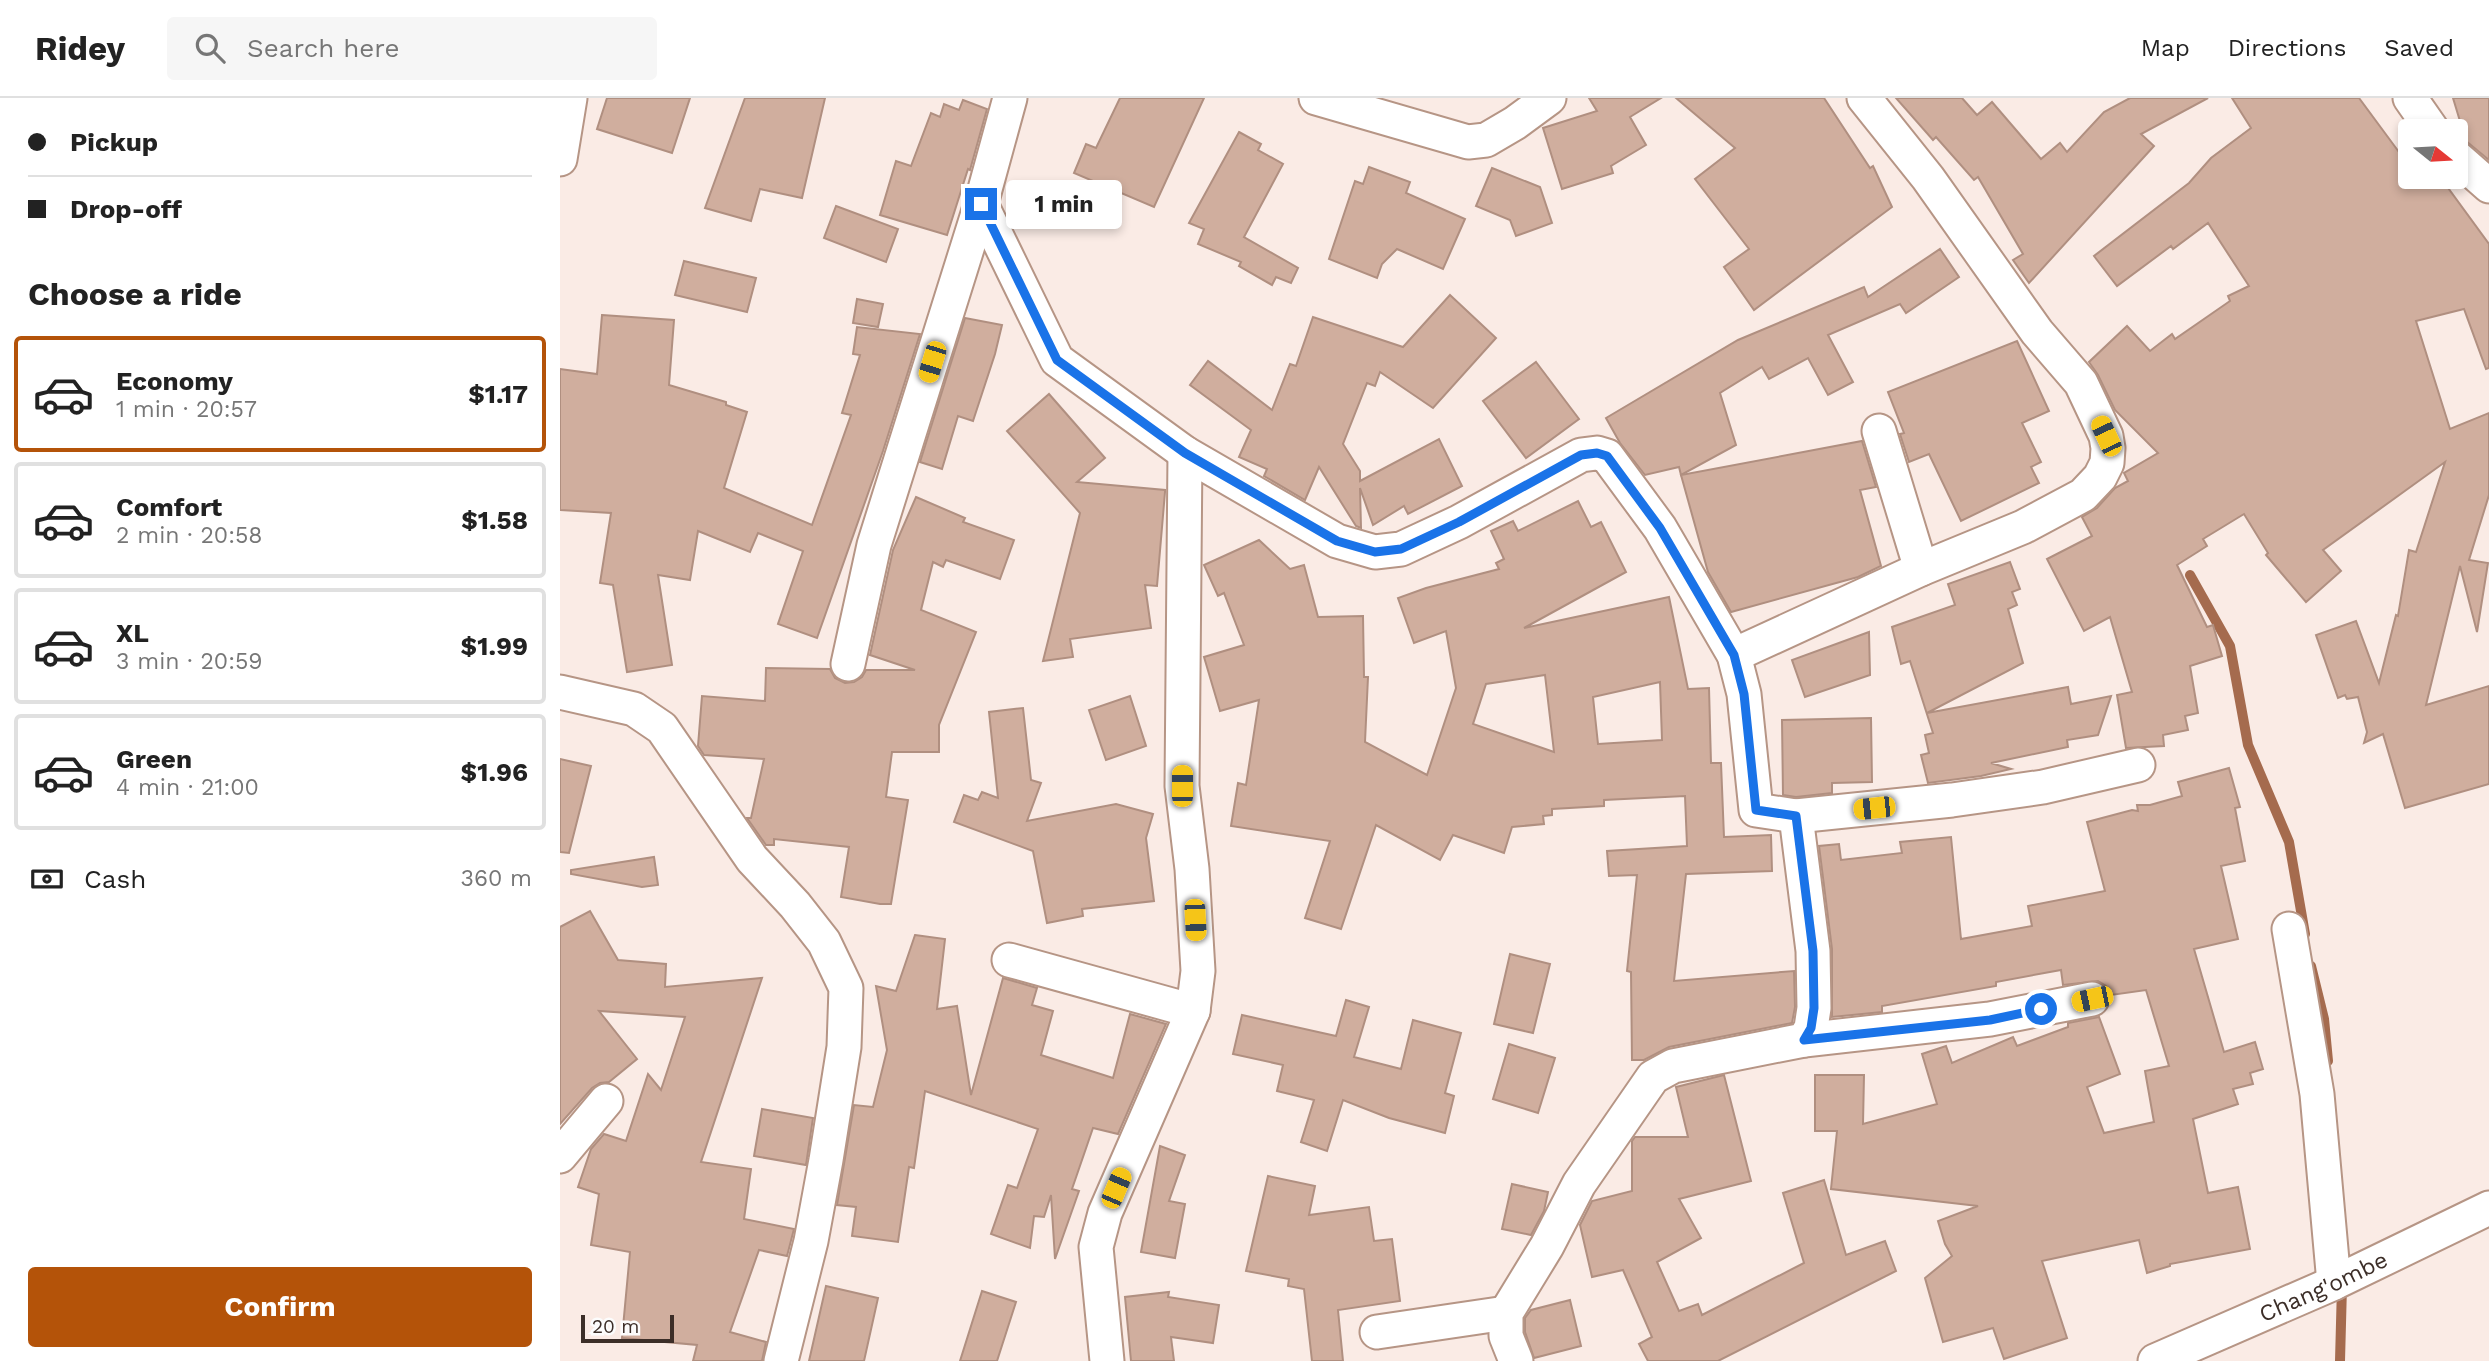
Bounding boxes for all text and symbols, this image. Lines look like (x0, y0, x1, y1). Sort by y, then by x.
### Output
search box (167, 17, 657, 80)
text: Ridey (35, 29, 125, 68)
icon: search (191, 29, 229, 67)
text: Search here (247, 33, 399, 63)
text: Map (2141, 34, 2190, 62)
text: Directions (2228, 34, 2346, 62)
text: Saved (2384, 34, 2454, 62)
north arrow (2398, 119, 2468, 189)
map controls (2398, 119, 2468, 189)
text: Pickup (70, 127, 158, 157)
callout: 1 min (1006, 180, 1121, 228)
route end (965, 188, 997, 220)
text: 1 min (1034, 191, 1094, 218)
text: Drop-off (70, 194, 182, 224)
text: Choose a ride (28, 275, 242, 313)
car (916, 339, 949, 385)
icon: car (32, 363, 95, 426)
text: Economy (116, 366, 233, 396)
text: $1.17 (468, 379, 528, 409)
text: 1 min · 20:57 (116, 396, 257, 423)
car (2088, 413, 2125, 459)
icon: car (32, 489, 95, 552)
text: Comfort (116, 492, 222, 522)
text: $1.58 (461, 505, 528, 535)
text: 2 min · 20:58 (116, 522, 263, 549)
icon: car (32, 615, 95, 678)
text: XL (116, 618, 149, 648)
text: $1.99 (461, 631, 528, 661)
text: 3 min · 20:59 (116, 648, 263, 675)
icon: car (32, 741, 95, 804)
text: Green (116, 744, 192, 774)
text: $1.96 (461, 757, 528, 787)
car (1172, 765, 1193, 807)
text: 4 min · 21:00 (116, 774, 259, 801)
car (1853, 795, 1896, 821)
icon: cash (28, 860, 66, 898)
text: Cash (84, 864, 146, 894)
text: 360 m (461, 865, 532, 892)
car (1184, 898, 1207, 942)
car (2070, 984, 2115, 1014)
route start (2025, 993, 2057, 1025)
car (1099, 1165, 1134, 1211)
street label: Chang'ombe (2255, 1246, 2392, 1328)
button: Confirm (28, 1267, 532, 1347)
scale bar (581, 1312, 674, 1344)
text: 20 m (592, 1315, 639, 1338)

